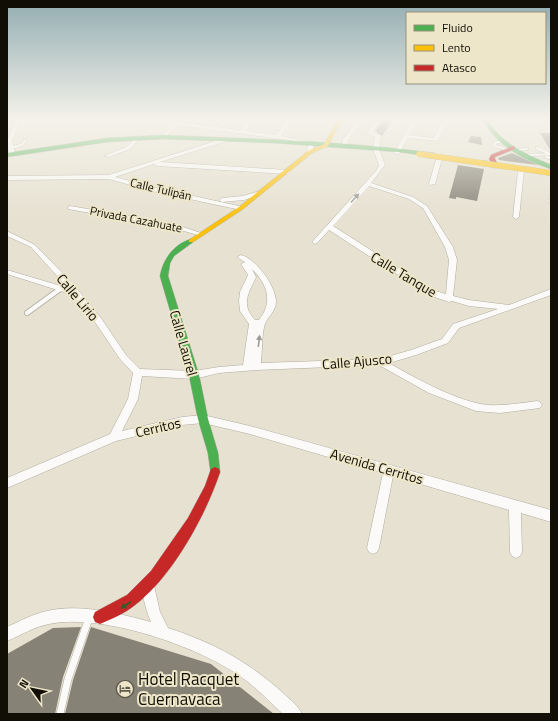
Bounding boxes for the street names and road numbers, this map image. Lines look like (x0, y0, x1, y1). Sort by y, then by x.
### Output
street label: Calle Tulipán (128, 173, 194, 205)
street label: Privada Cazahuate (88, 201, 184, 237)
street label: Calle Tanque (367, 246, 441, 302)
street label: Calle Lirio (52, 269, 104, 325)
street label: Calle Laurel (165, 308, 203, 378)
street label: Calle Ajusco (321, 347, 393, 375)
street label: Cerritos (133, 412, 183, 442)
street label: Avenida Cerritos (328, 443, 426, 489)

